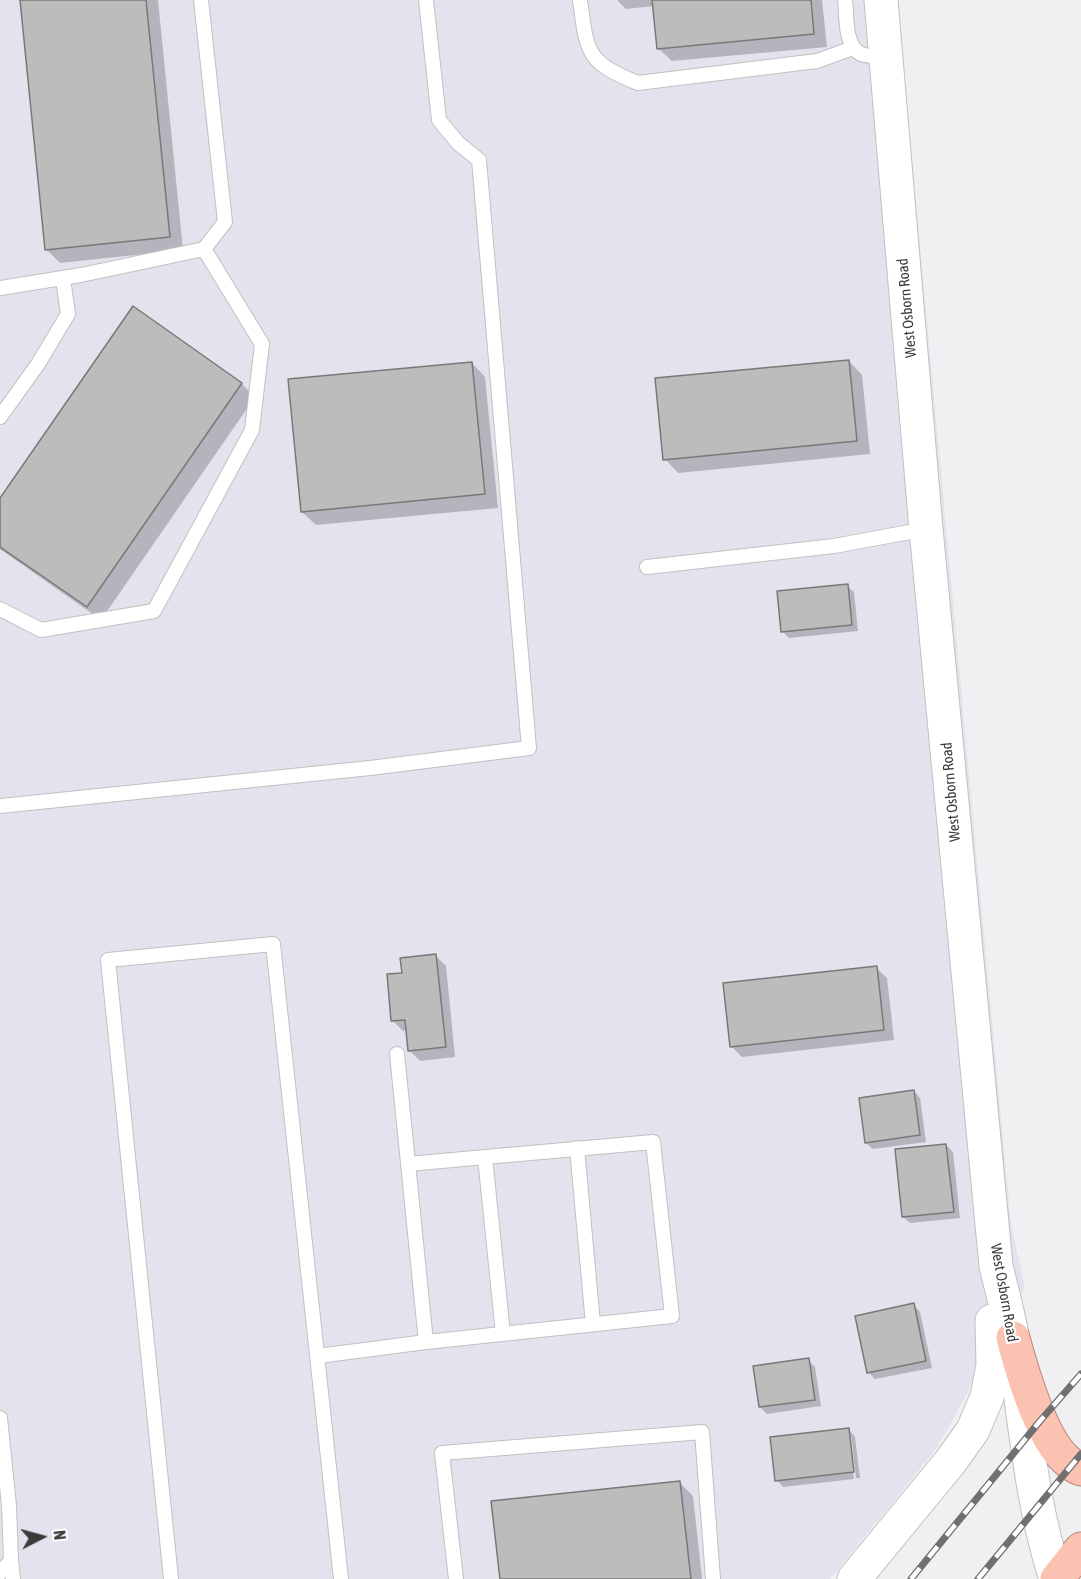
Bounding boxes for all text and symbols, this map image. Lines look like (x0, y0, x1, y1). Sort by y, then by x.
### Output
street label: West Osborn Road (894, 258, 920, 358)
street label: West Osborn Road (938, 742, 964, 842)
street label: West Osborn Road (986, 1242, 1022, 1344)
north arrow (12, 1507, 72, 1567)
text: N (50, 1529, 69, 1541)

